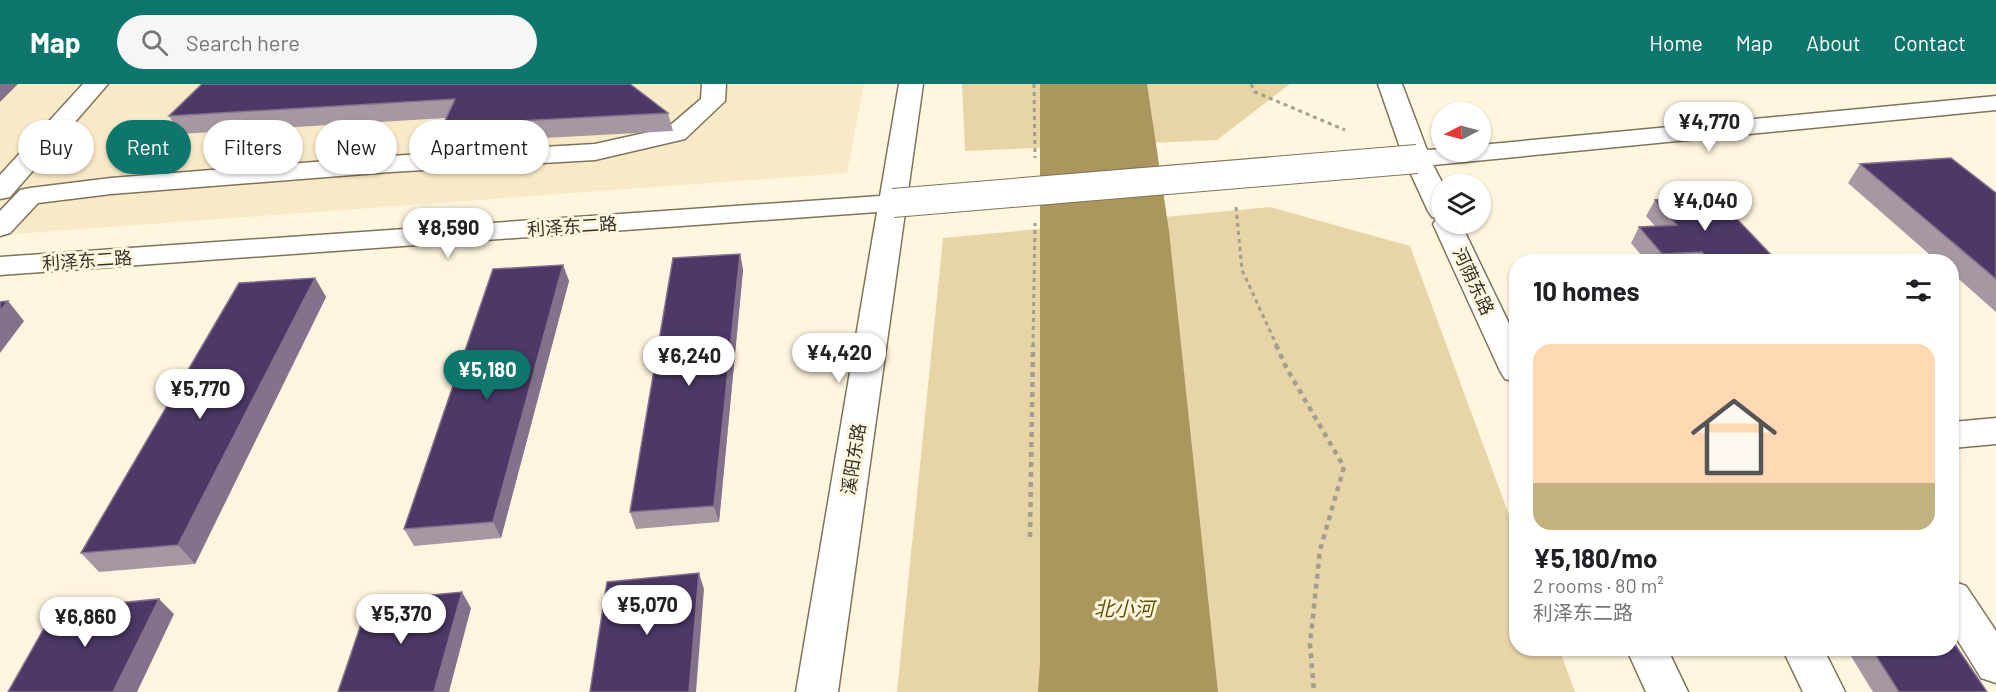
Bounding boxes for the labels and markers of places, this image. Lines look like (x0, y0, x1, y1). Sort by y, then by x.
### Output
pin: ¥4,770 (1660, 102, 1758, 153)
pin: ¥4,040 (1656, 181, 1754, 232)
pin: ¥8,590 (399, 208, 497, 259)
pin: ¥4,420 (790, 333, 888, 384)
pin: ¥6,240 (640, 336, 738, 387)
pin: ¥5,180 (438, 350, 536, 401)
pin: ¥5,770 (151, 369, 249, 420)
pin: ¥5,070 (598, 585, 696, 636)
pin: ¥5,370 (352, 594, 450, 645)
pin: ¥6,860 (36, 597, 134, 648)

